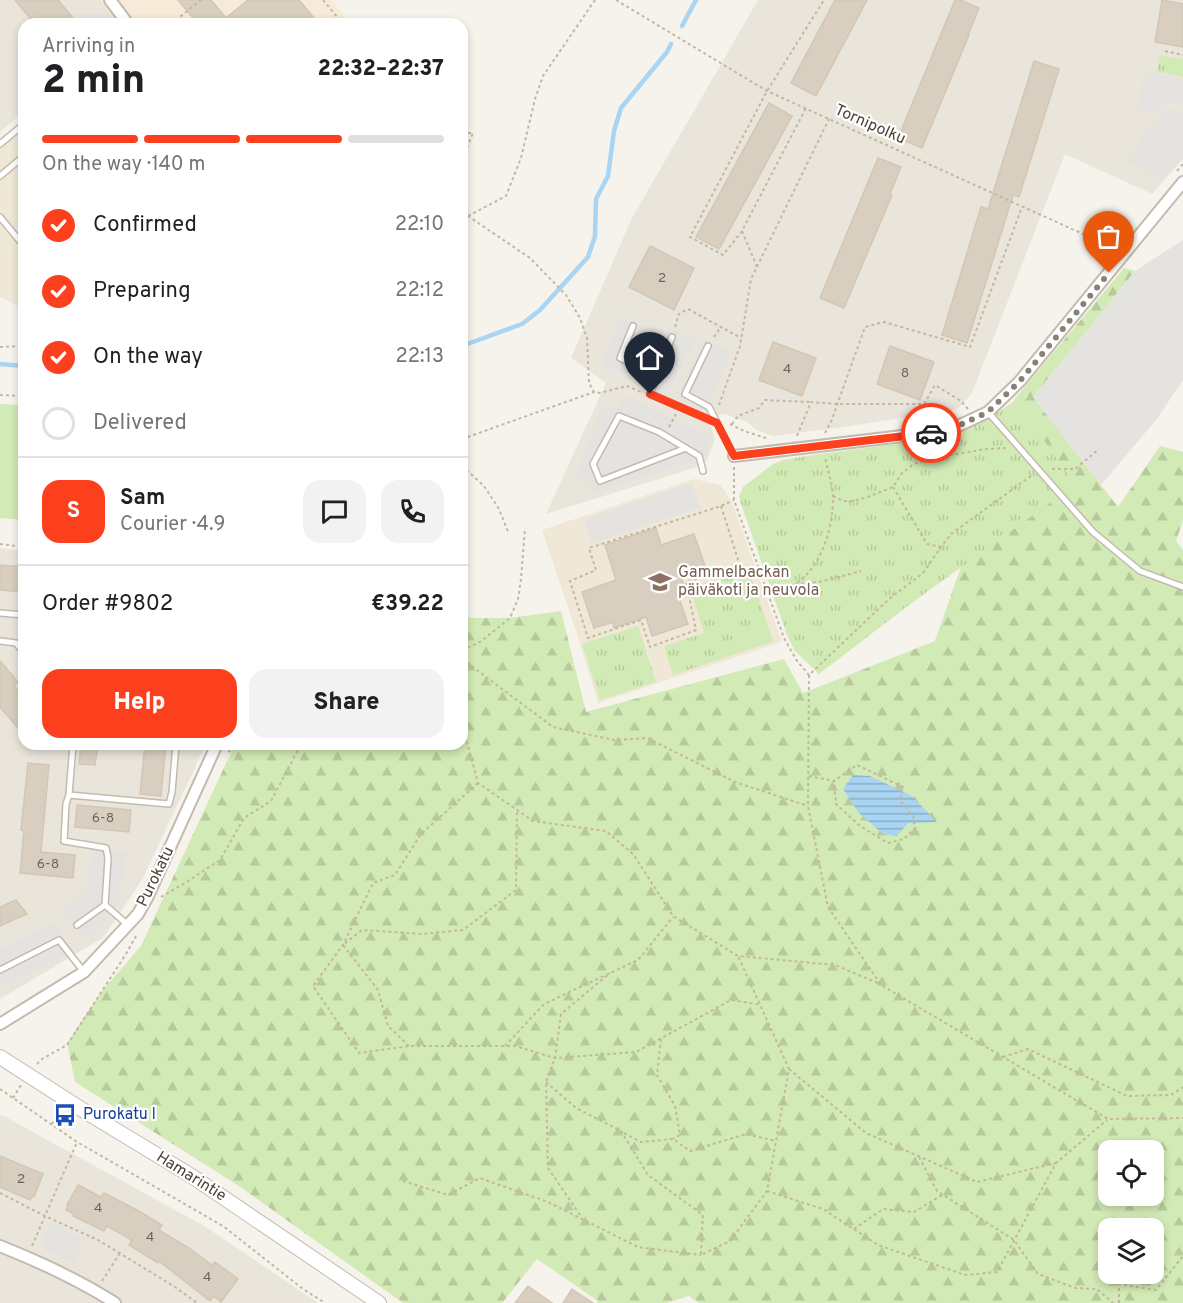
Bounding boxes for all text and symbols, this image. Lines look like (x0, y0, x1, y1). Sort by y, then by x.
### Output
text: Arriving in (42, 34, 135, 60)
text: 22:32–22:37 (317, 56, 444, 83)
text: 2 min (42, 58, 145, 107)
street label: Tornipolku (831, 100, 909, 150)
text: On the way · 140 m (42, 152, 205, 178)
icon: check (42, 209, 75, 242)
pin (1083, 211, 1134, 273)
text: Confirmed (93, 212, 197, 239)
text: 22:10 (395, 212, 444, 238)
icon: bag (1092, 220, 1125, 253)
house number: 2 (658, 270, 666, 287)
icon: check (42, 275, 75, 308)
text: Preparing (93, 278, 191, 305)
text: 22:12 (395, 278, 444, 304)
pin (624, 332, 675, 394)
icon: check (42, 341, 75, 374)
icon: home (633, 341, 666, 374)
text: On the way (93, 344, 203, 371)
text: 22:13 (396, 344, 444, 370)
house number: 4 (783, 361, 791, 378)
house number: 8 (901, 365, 909, 382)
courier (901, 403, 961, 463)
text: Delivered (93, 410, 187, 437)
icon: car (915, 417, 948, 450)
button: chat (303, 480, 366, 543)
button: phone (381, 480, 444, 543)
text: Sam (120, 485, 165, 512)
text: S (67, 498, 80, 525)
text: Courier · 4.9 (120, 512, 225, 538)
place label: Gammelbackan päiväkoti ja neuvola (678, 563, 819, 601)
school or university icon: Gammelbackan päiväkoti ja neuvola (647, 569, 673, 595)
text: Order #9802 (42, 591, 173, 618)
text: €39.22 (371, 591, 444, 618)
button: Help (42, 669, 237, 738)
button: Share (249, 669, 444, 738)
house number: 6-8 (92, 810, 114, 827)
street label: Purokatu (133, 844, 179, 910)
house number: 6-8 (37, 856, 59, 873)
bus stop icon: Purokatu I (52, 1102, 78, 1128)
place label: Purokatu I (83, 1105, 156, 1125)
map controls (1098, 1140, 1164, 1284)
button: locate (1098, 1140, 1164, 1206)
street label: Hamarintie (152, 1148, 230, 1206)
house number: 2 (17, 1171, 25, 1188)
house number: 4 (94, 1200, 102, 1217)
button: layers (1098, 1218, 1164, 1284)
house number: 4 (146, 1229, 154, 1246)
house number: 4 (203, 1269, 211, 1286)

